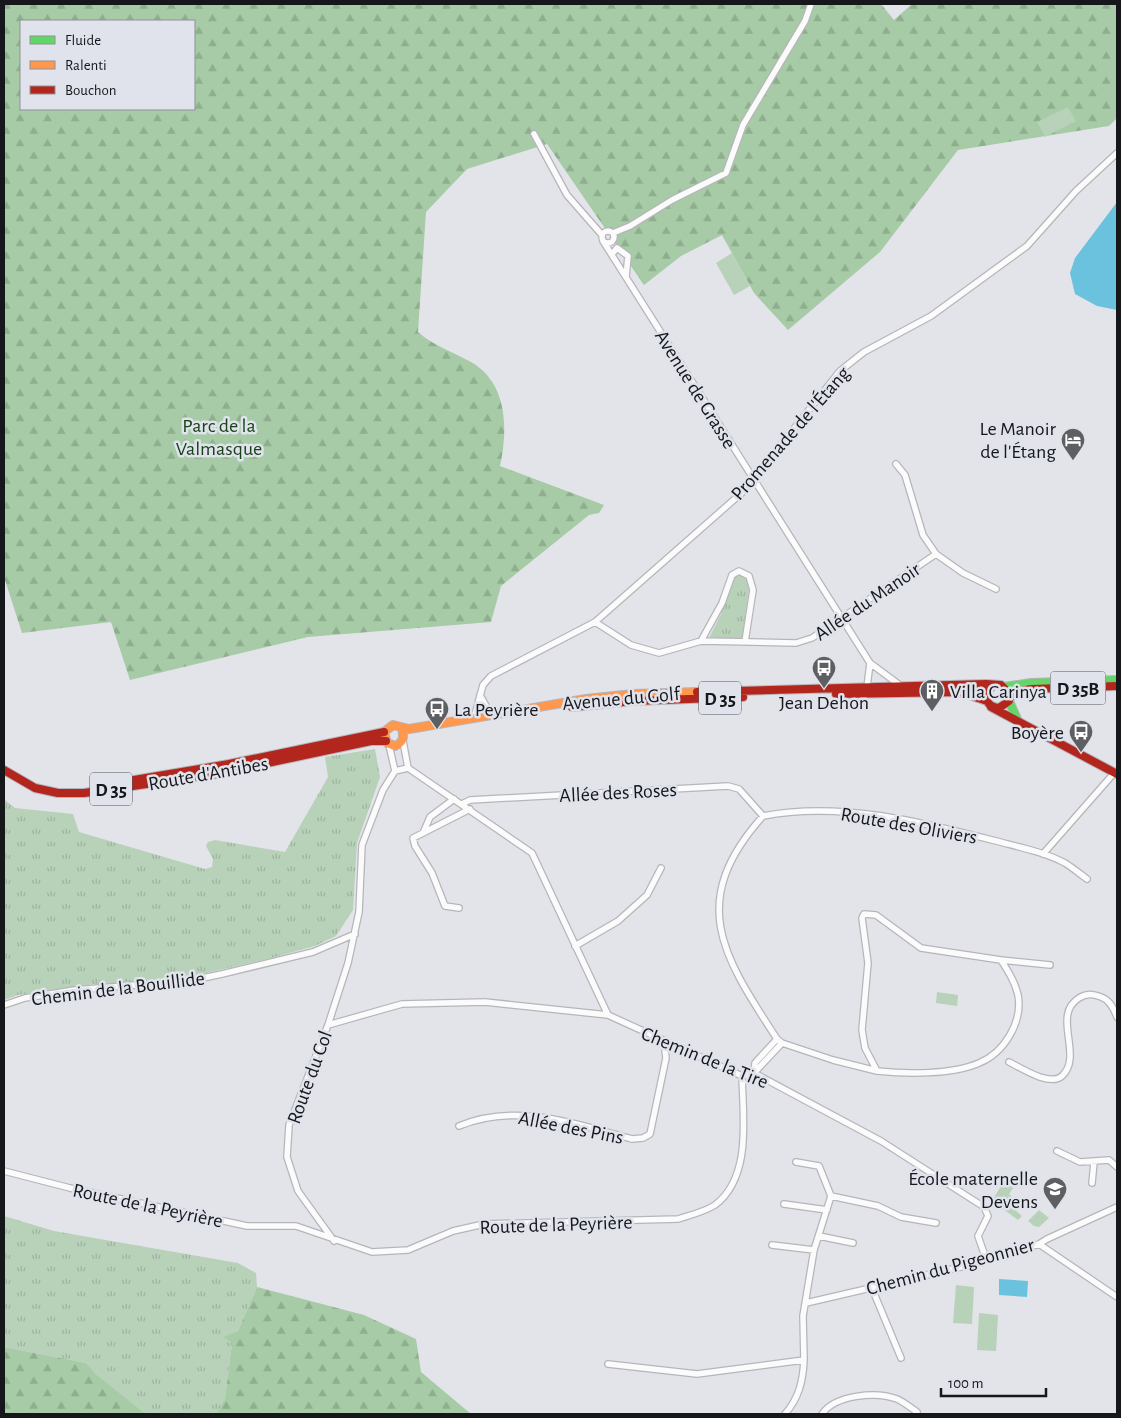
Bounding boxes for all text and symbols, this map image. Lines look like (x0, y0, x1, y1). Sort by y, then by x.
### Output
legend (20, 20, 195, 110)
text: Fluide (65, 33, 101, 48)
text: Ralenti (65, 58, 107, 73)
text: Bouchon (65, 83, 116, 98)
street label: Avenue de Grasse (651, 327, 740, 452)
street label: Promenade de l'Étang (727, 362, 854, 504)
park label: Parc de la Valmasque (176, 416, 262, 459)
place label: Le Manoir de l'Étang (979, 419, 1057, 462)
hotel icon: Le Manoir de l'Étang (1060, 427, 1086, 461)
street label: Allée du Manoir (811, 559, 925, 645)
bus stop icon: Jean Dehon (811, 655, 837, 689)
road number: D 35B (1050, 671, 1106, 704)
building icon: Villa Carinya (919, 678, 945, 712)
road number: D 35 (699, 681, 741, 714)
place label: Villa Carinya (950, 682, 1047, 702)
street label: Avenue du Golf (561, 684, 682, 714)
place label: Jean Dehon (779, 693, 869, 713)
bus stop icon: La Peyrière (424, 696, 450, 730)
place label: La Peyrière (454, 700, 538, 720)
bus stop icon: Boyère (1068, 719, 1094, 753)
place label: Boyère (1011, 723, 1064, 743)
street label: Route d'Antibes (147, 754, 270, 794)
road number: D 35 (90, 772, 132, 806)
street label: Allée des Roses (559, 780, 677, 806)
street label: Route des Oliviers (839, 804, 979, 848)
street label: Chemin de la Bouillide (30, 968, 206, 1010)
street label: Chemin de la Tire (638, 1023, 771, 1093)
street label: Route du Col (284, 1028, 336, 1127)
street label: Allée des Pins (517, 1108, 625, 1148)
place label: École maternelle Devens (908, 1168, 1038, 1212)
school or university icon: École maternelle Devens (1042, 1176, 1068, 1210)
street label: Route de la Peyrière (71, 1180, 225, 1232)
street label: Route de la Peyrière (479, 1212, 633, 1238)
street label: Chemin du Pigeonnier (864, 1235, 1037, 1299)
scale bar (941, 1366, 1046, 1398)
text: 100 m (948, 1376, 983, 1391)

